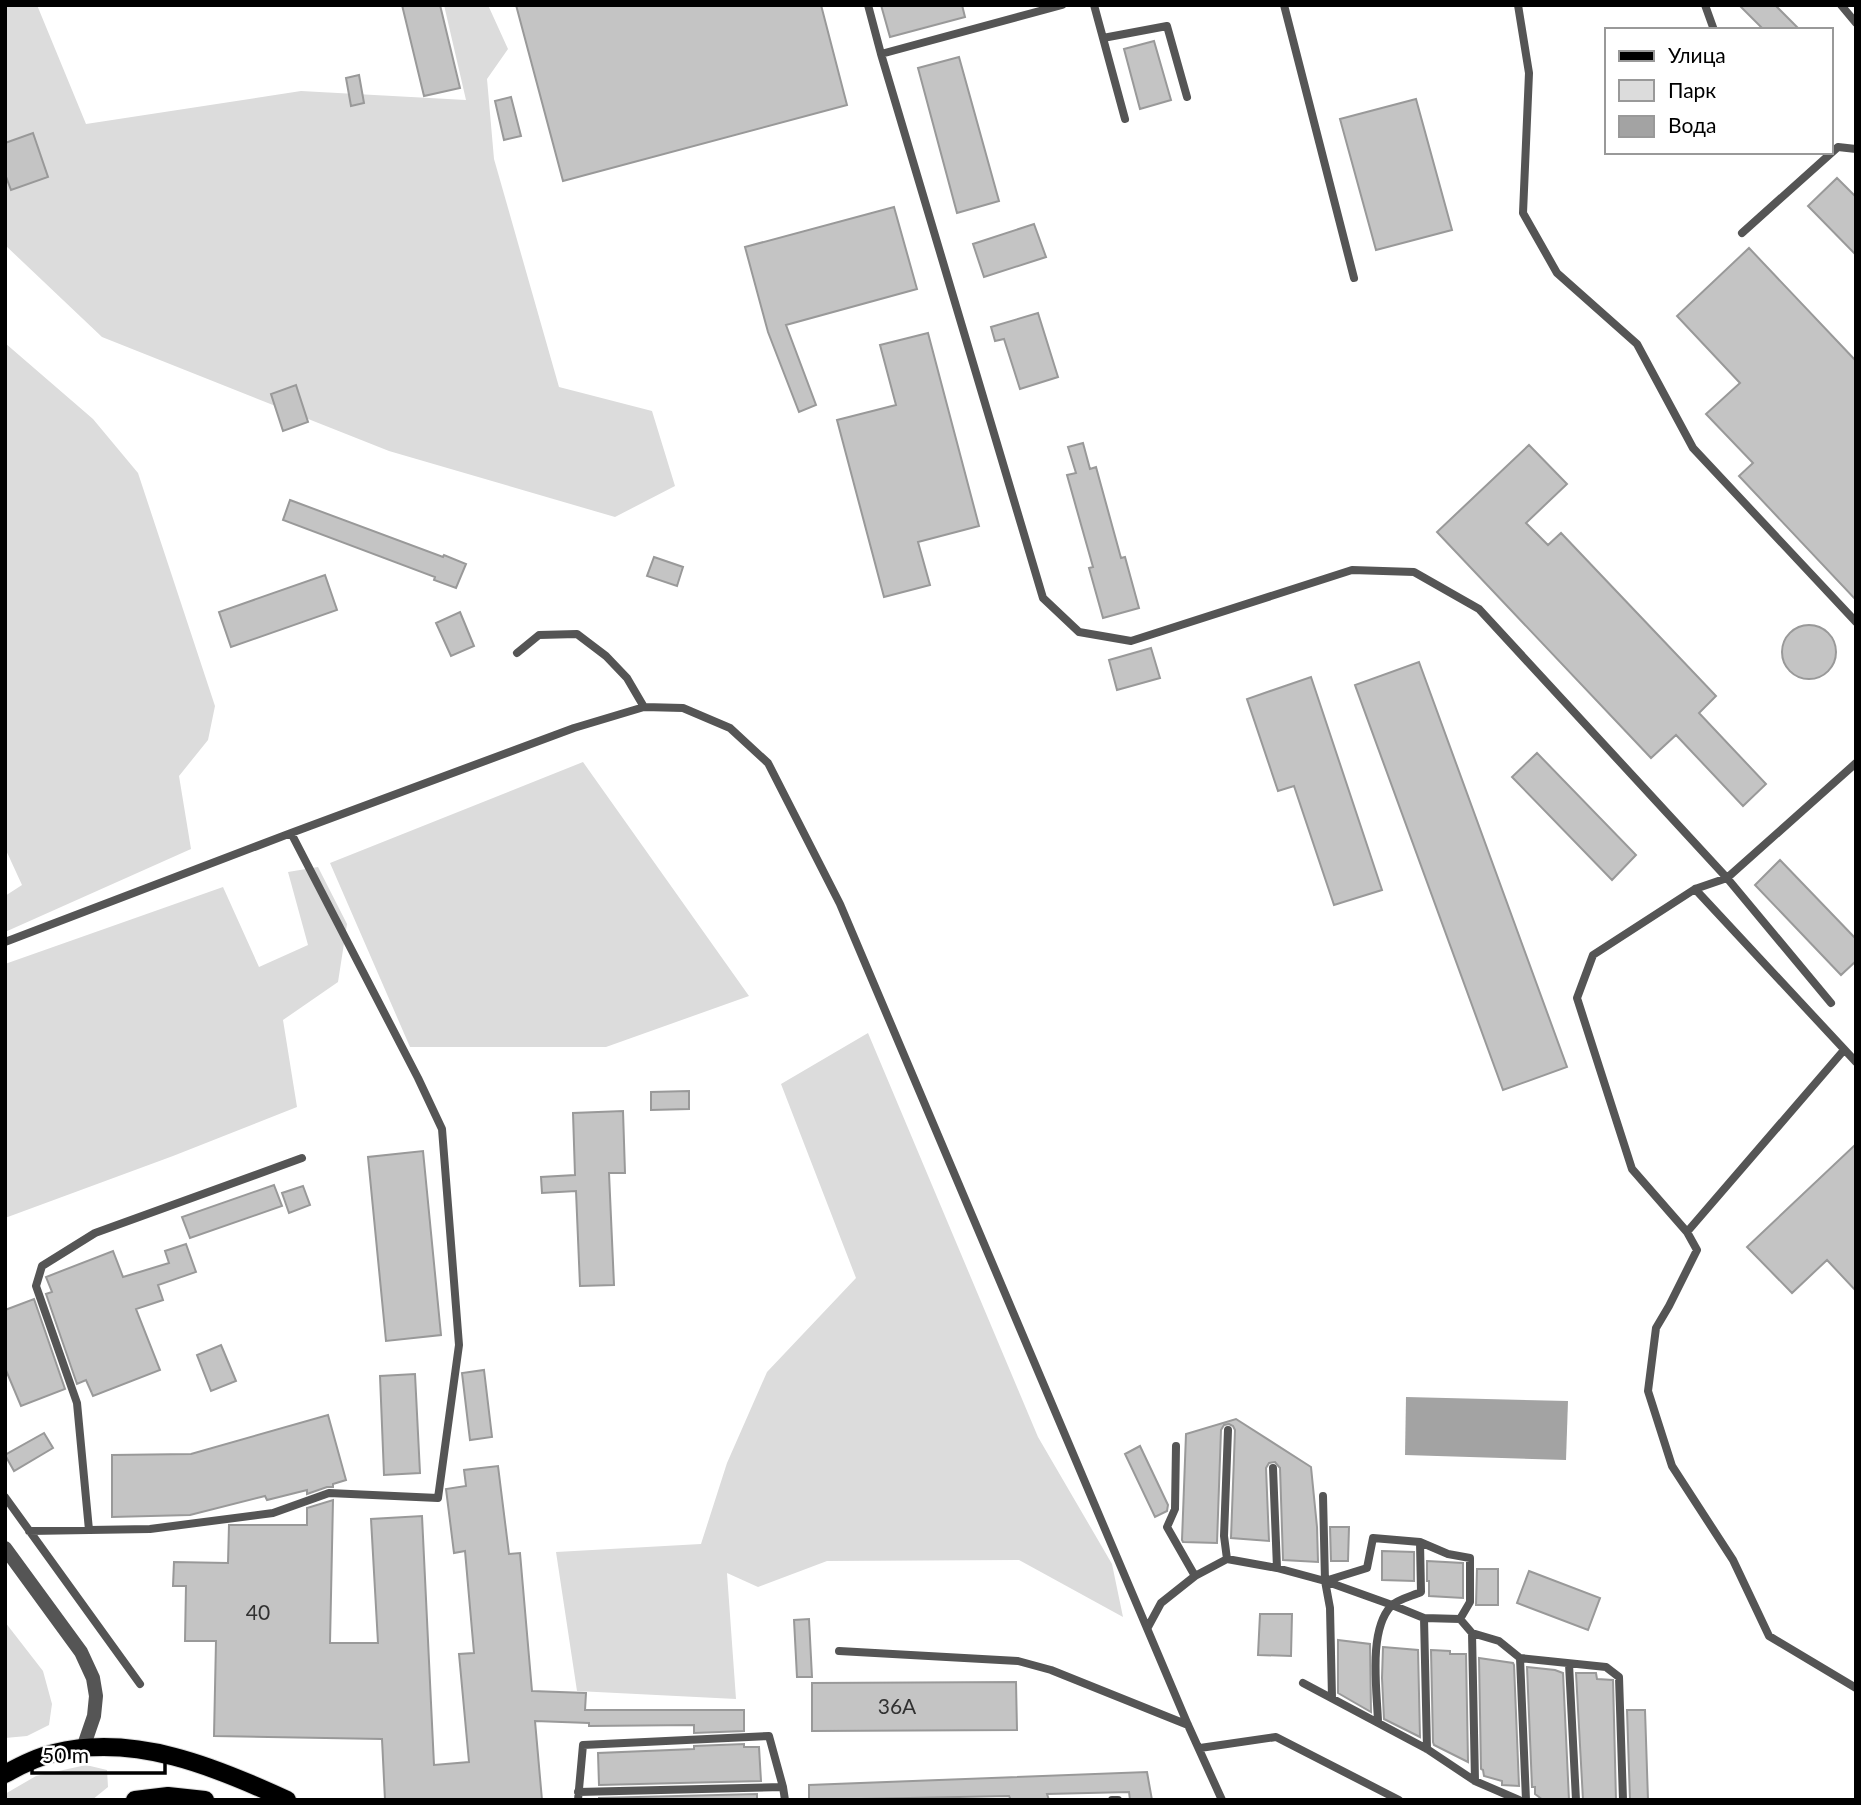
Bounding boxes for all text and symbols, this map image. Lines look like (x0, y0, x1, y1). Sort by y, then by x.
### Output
legend (1605, 28, 1833, 154)
text: Улица (1668, 42, 1726, 67)
text: Парк (1668, 77, 1716, 102)
text: Вода (1668, 112, 1716, 137)
house number: 40 (246, 1599, 270, 1624)
house number: 36А (878, 1693, 917, 1718)
scale bar (32, 1731, 164, 1775)
text: 50 m (42, 1742, 89, 1767)

